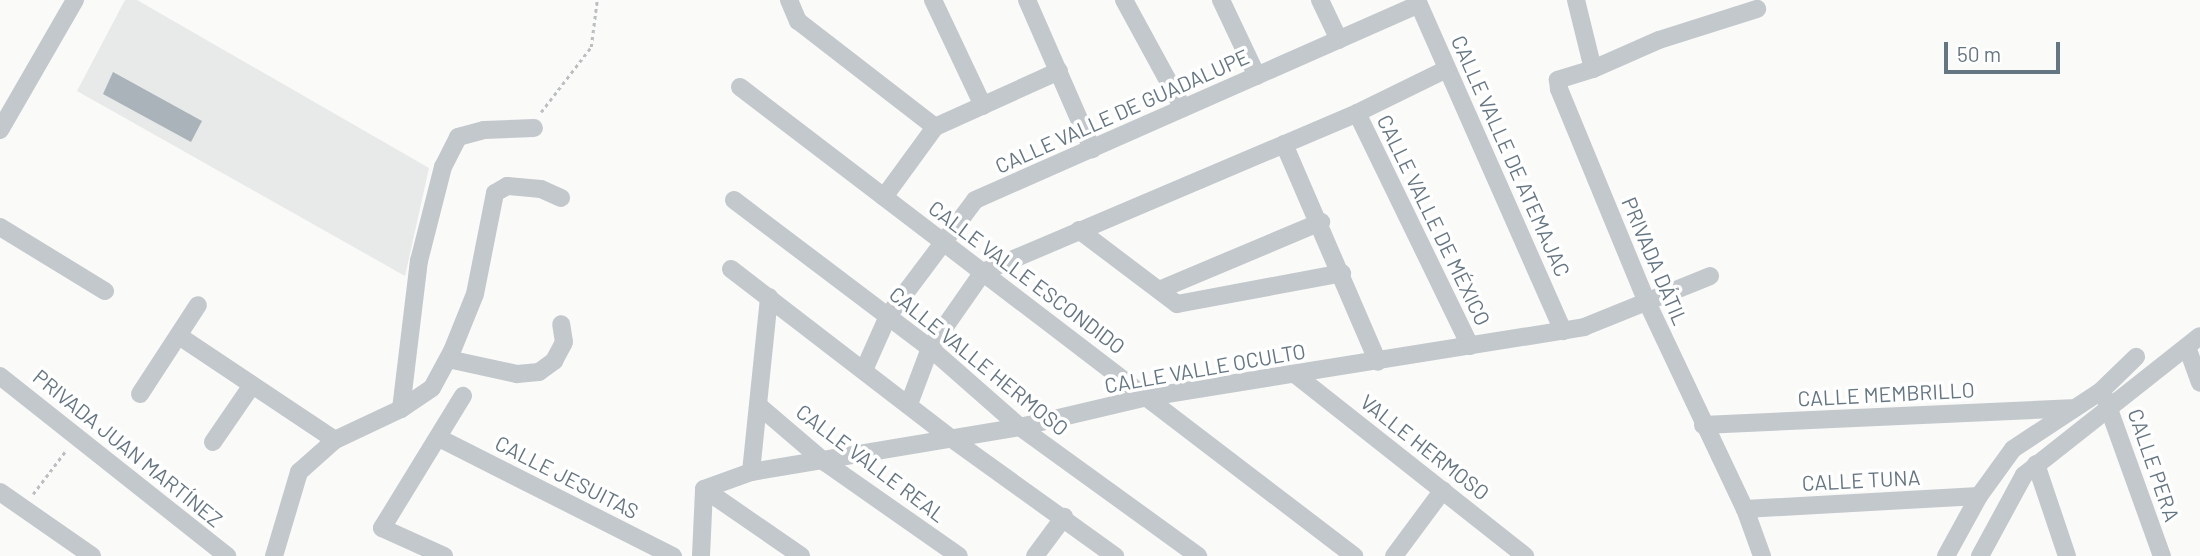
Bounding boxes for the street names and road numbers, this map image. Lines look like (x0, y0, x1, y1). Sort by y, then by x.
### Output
street label: CALLE VALLE DE ATEMAJAC (1446, 31, 1576, 281)
street label: CALLE VALLE DE GUADALUPE (991, 44, 1253, 178)
street label: CALLE VALLE DE MÉXICO (1372, 110, 1496, 330)
street label: PRIVADA DÁTIL (1617, 193, 1693, 329)
street label: CALLE VALLE ESCONDIDO (924, 195, 1130, 359)
street label: CALLE VALLE HERMOSO (884, 281, 1074, 441)
street label: CALLE VALLE OCULTO (1103, 338, 1307, 398)
street label: PRIVADA JUAN MARTÍNEZ (28, 364, 228, 532)
street label: CALLE MEMBRILLO (1797, 377, 1975, 411)
street label: VALLE HERMOSO (1356, 389, 1494, 505)
street label: CALLE VALLE REAL (791, 399, 951, 527)
street label: CALLE PERA (2123, 405, 2185, 525)
street label: CALLE JESUITAS (491, 430, 643, 524)
street label: CALLE TUNA (1801, 464, 1921, 496)

